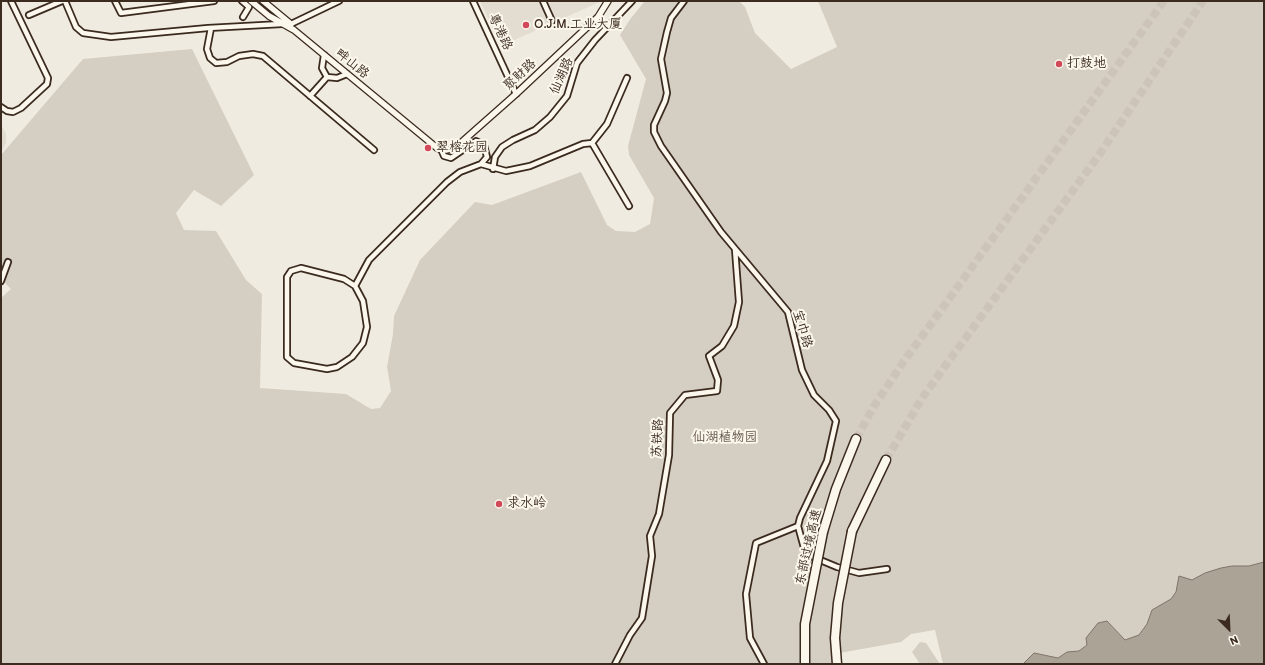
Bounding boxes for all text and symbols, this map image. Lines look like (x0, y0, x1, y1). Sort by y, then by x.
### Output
street label: 粤港路 (485, 11, 515, 53)
place label: O.J.M.工业大厦 (534, 17, 622, 33)
marker: O.J.M.工业大厦 (521, 20, 531, 30)
street label: 畔山路 (332, 46, 372, 82)
street label: 仙湖路 (547, 55, 577, 97)
street label: 聚财路 (500, 56, 540, 94)
place label: 打鼓地 (1067, 56, 1106, 72)
marker: 打鼓地 (1054, 59, 1064, 69)
place label: 翠榕花园 (436, 140, 488, 156)
marker: 翠榕花园 (423, 143, 433, 153)
street label: 宝巾路 (789, 308, 815, 350)
street label: 苏铁路 (649, 418, 667, 458)
park label: 仙湖植物园 (693, 430, 757, 446)
place label: 求水岭 (507, 496, 546, 512)
marker: 求水岭 (494, 499, 504, 509)
street label: 东部过境高速 (793, 507, 825, 587)
north arrow (1209, 609, 1249, 649)
text: N (1228, 633, 1240, 648)

